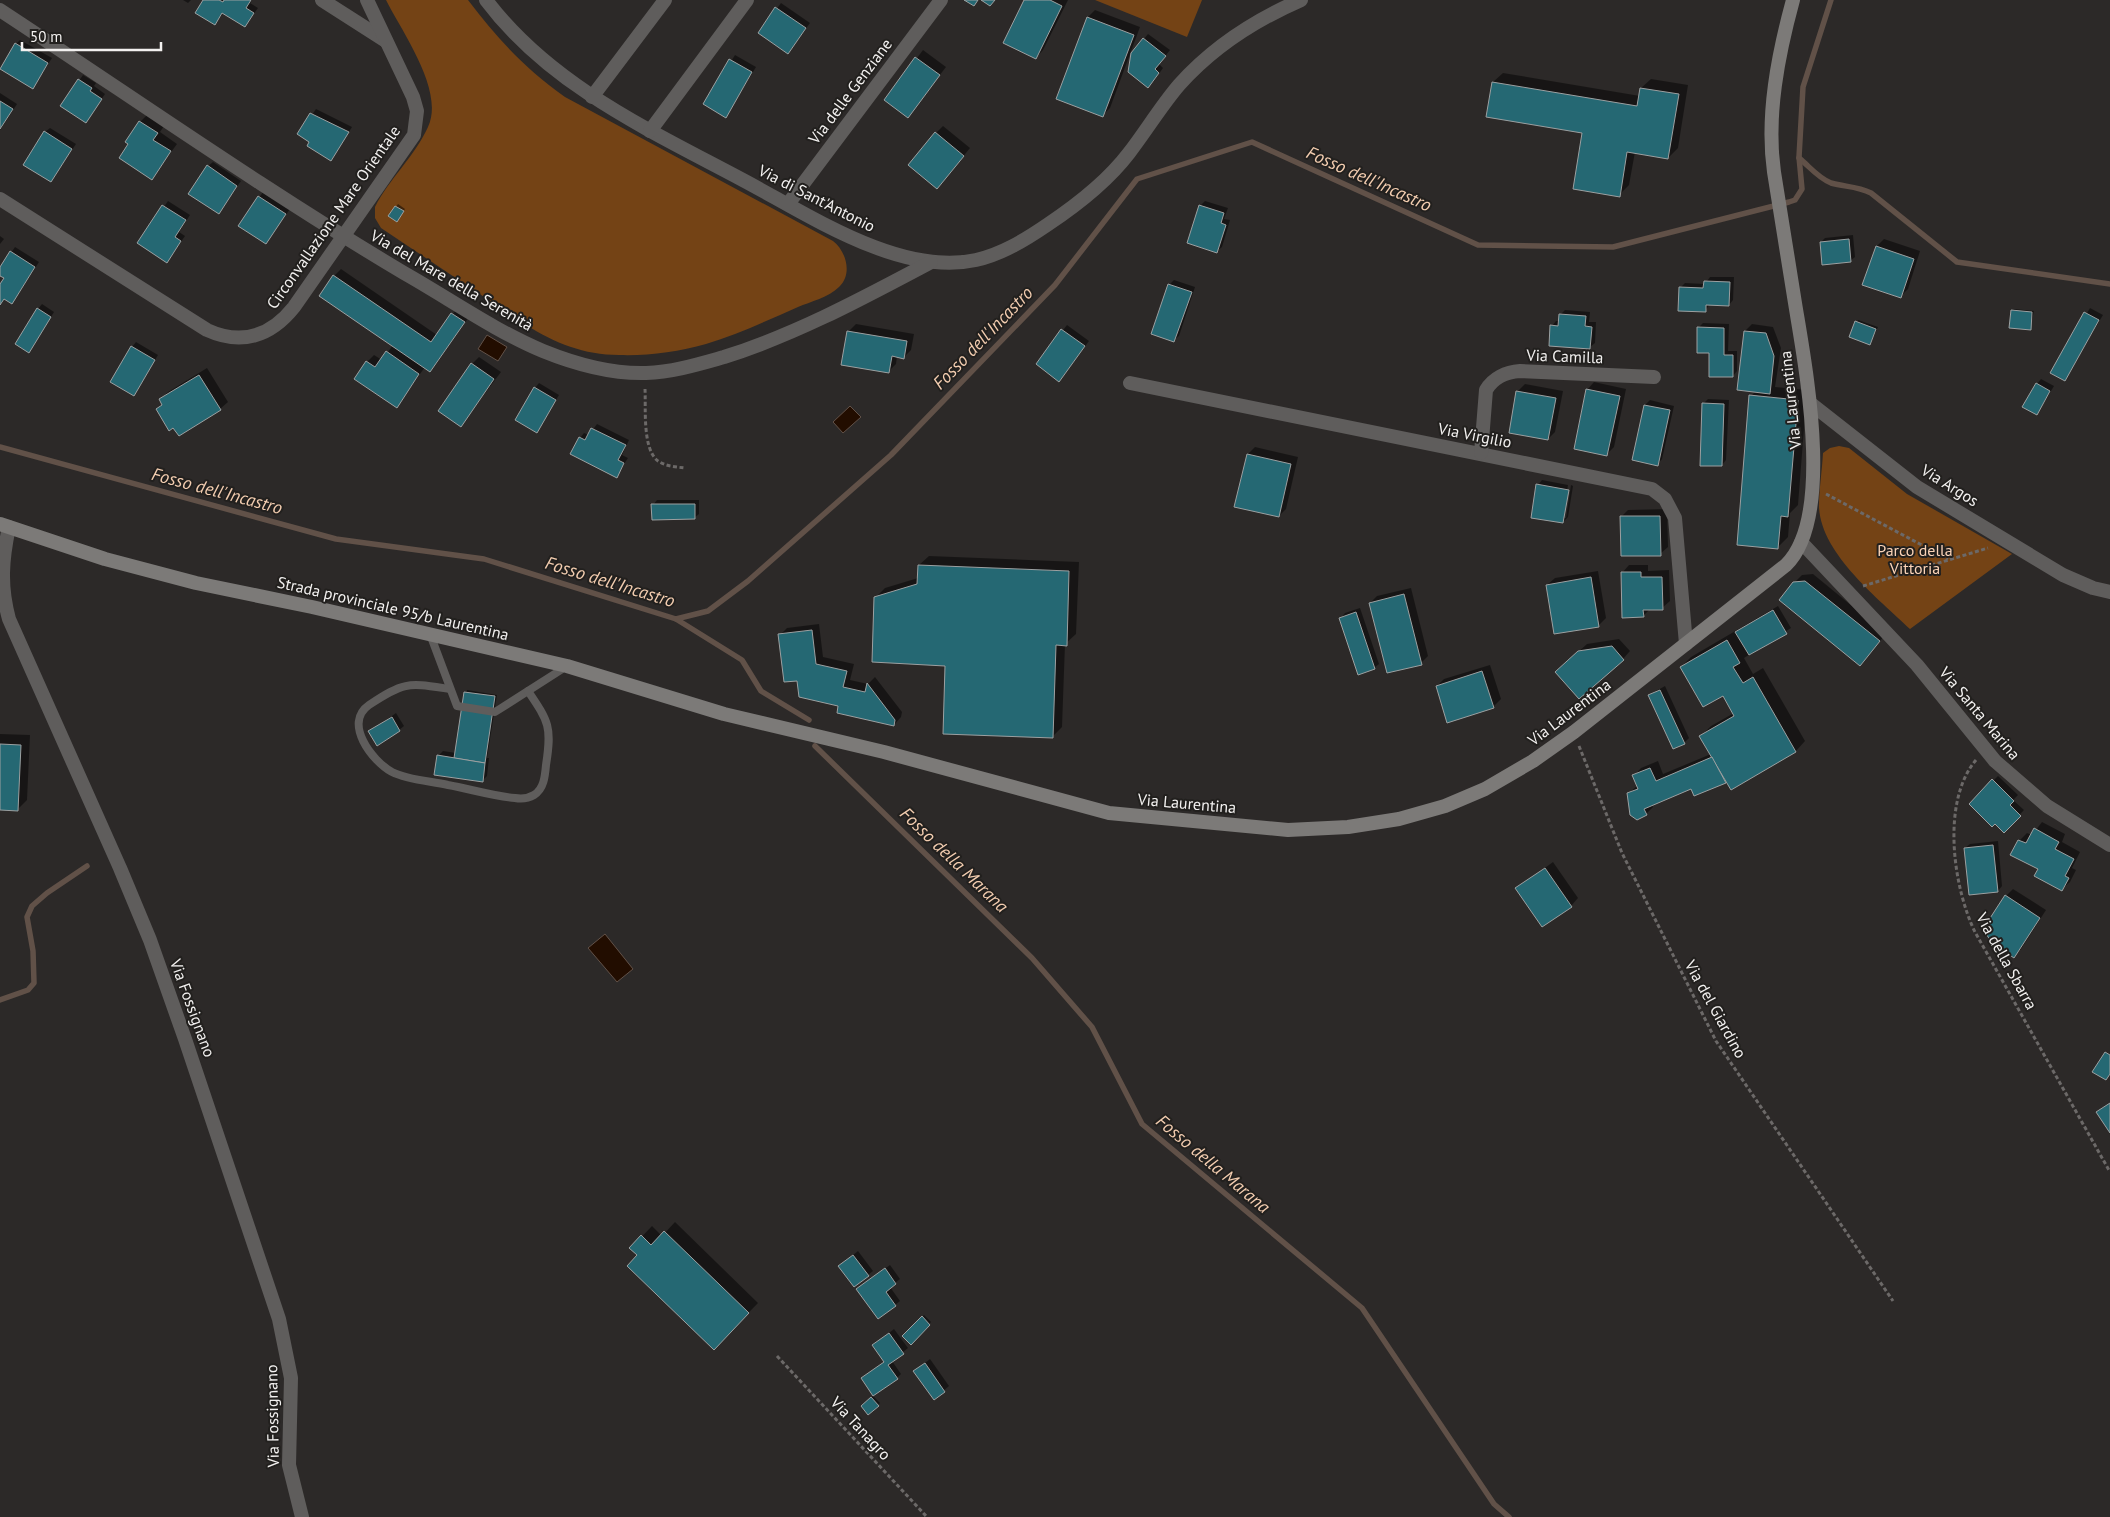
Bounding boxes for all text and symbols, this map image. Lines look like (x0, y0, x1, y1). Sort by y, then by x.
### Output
scale bar (22, 20, 161, 52)
text: 50 m (30, 27, 63, 46)
street label: Via delle Genziane (803, 34, 896, 149)
street label: Circonvallazione Mare Orientale (262, 121, 404, 313)
water label: Fosso dell'Incastro (1303, 141, 1435, 216)
street label: Via di Sant'Antonio (754, 159, 879, 236)
street label: Via del Mare della Serenità (366, 225, 537, 335)
water label: Fosso dell'Incastro (928, 281, 1038, 394)
street label: Via Camilla (1525, 345, 1604, 367)
street label: Via Laurentina (1775, 350, 1805, 451)
street label: Via Virgilio (1436, 418, 1513, 452)
street label: Via Argos (1917, 459, 1983, 511)
water label: Fosso dell'Incastro (149, 462, 285, 519)
park label: Parco della Vittoria (1877, 540, 1953, 578)
water label: Fosso dell'Incastro (542, 551, 678, 612)
street label: Strada provinciale 95/b Laurentina (275, 572, 511, 644)
street label: Via Santa Marina (1935, 662, 2025, 764)
street label: Via Laurentina (1523, 674, 1614, 750)
street label: Via Laurentina (1136, 789, 1237, 817)
water label: Fosso della Marana (895, 802, 1014, 917)
street label: Via della Sbarra (1972, 908, 2042, 1013)
street label: Via Fossignano (166, 955, 220, 1060)
street label: Via del Giardino (1680, 956, 1751, 1061)
water label: Fosso della Marana (1152, 1109, 1275, 1218)
street label: Via Fossignano (261, 1364, 283, 1469)
street label: Via Tanagro (826, 1391, 895, 1464)

